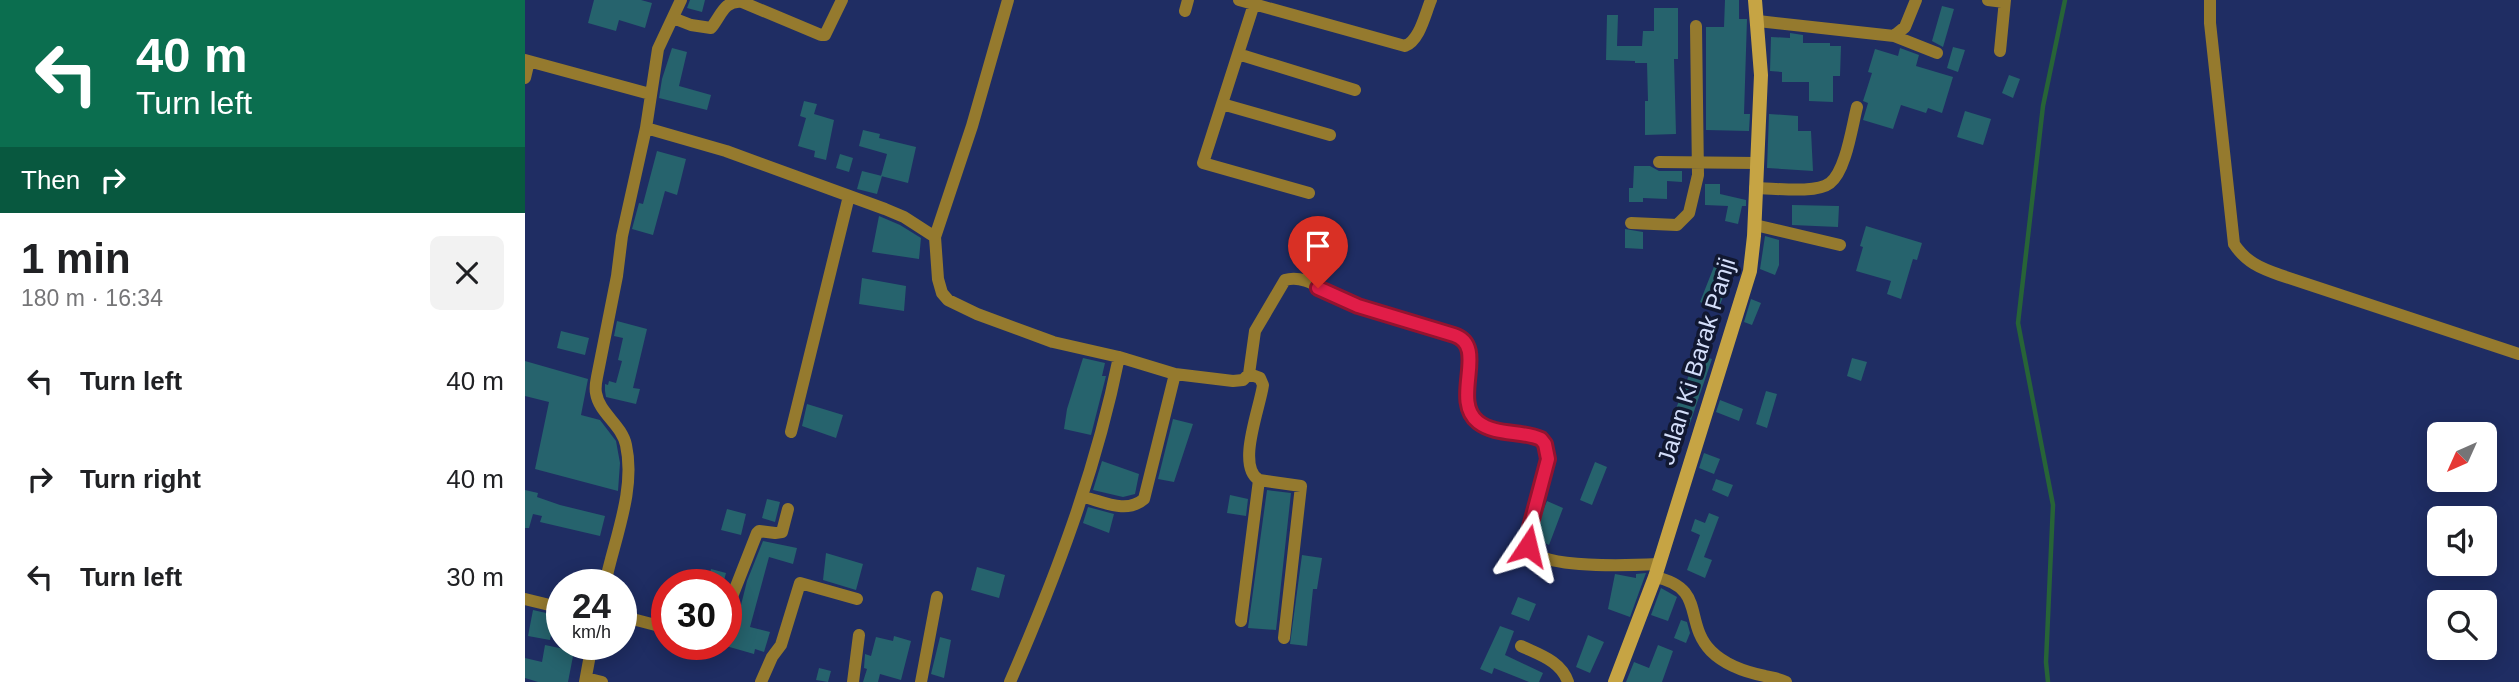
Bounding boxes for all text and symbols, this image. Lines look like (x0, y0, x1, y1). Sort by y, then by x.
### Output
icon: left (21, 28, 112, 119)
text: 40 m (136, 28, 248, 82)
text: Turn left (136, 85, 252, 121)
icon: right (94, 161, 132, 199)
text: Then (21, 165, 80, 195)
pin (1288, 216, 1348, 288)
icon: arrive (1299, 227, 1337, 265)
text: 1 min (21, 235, 131, 282)
button: close (430, 236, 504, 310)
street label: Jalan Ki Barak Panji (1652, 254, 1740, 468)
text: 180 m · 16:34 (21, 285, 163, 311)
icon: left (21, 362, 59, 400)
text: Turn left (80, 366, 182, 396)
text: 40 m (446, 366, 504, 396)
north arrow (2427, 422, 2497, 492)
map controls (2427, 422, 2497, 660)
icon: right (21, 460, 59, 498)
text: Turn right (80, 464, 201, 494)
text: 40 m (446, 464, 504, 494)
button: sound (2427, 506, 2497, 576)
position arrow (1491, 509, 1565, 583)
icon: left (21, 558, 59, 596)
text: Turn left (80, 562, 182, 592)
text: 30 m (446, 562, 504, 592)
speed limit sign: 30 (651, 569, 742, 660)
text: 24 (572, 586, 611, 625)
button: search (2427, 590, 2497, 660)
text: km/h (572, 622, 611, 642)

